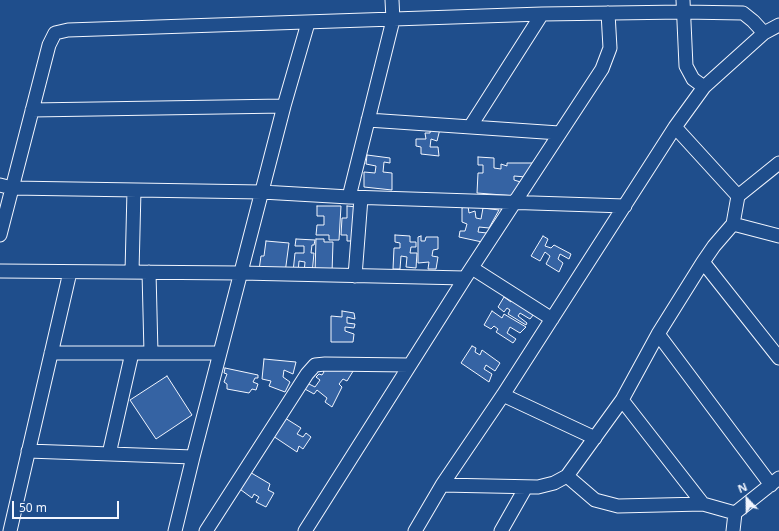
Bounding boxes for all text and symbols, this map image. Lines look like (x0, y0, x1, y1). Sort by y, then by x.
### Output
north arrow (727, 479, 767, 519)
text: N (735, 479, 749, 496)
scale bar (14, 493, 121, 519)
text: 50 m (19, 499, 47, 516)

